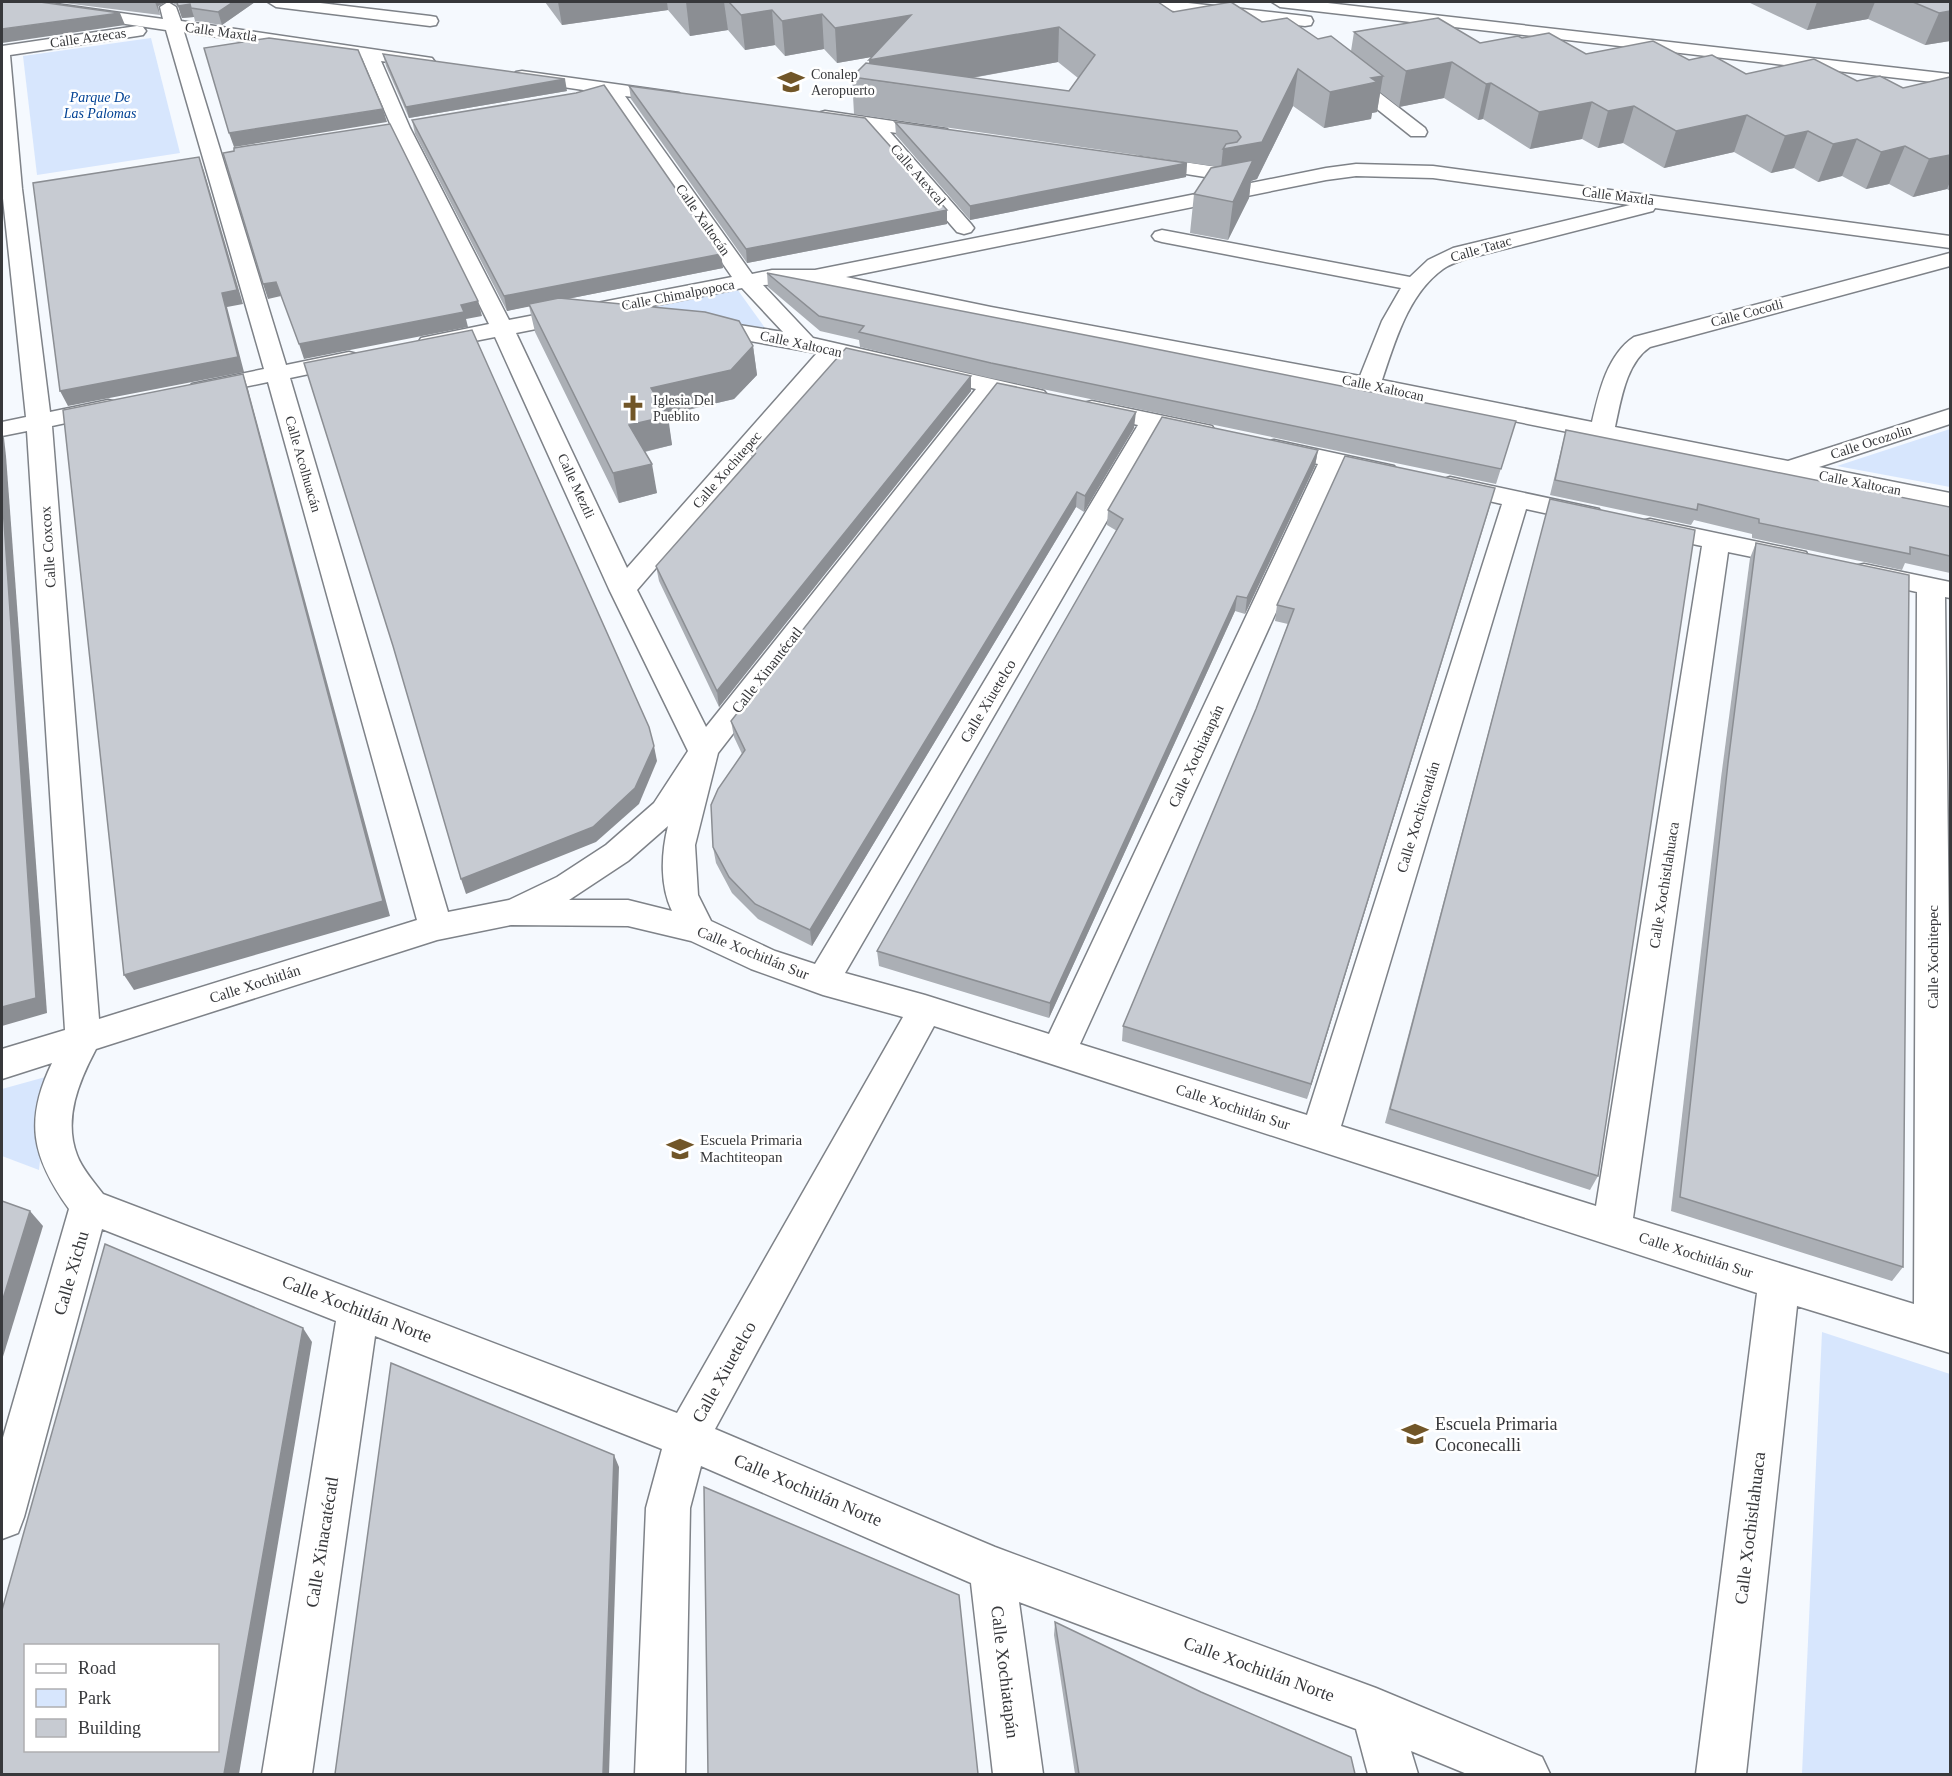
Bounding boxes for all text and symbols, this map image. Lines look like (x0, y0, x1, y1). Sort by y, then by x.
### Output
street label: Calle Maxtla (184, 20, 259, 45)
street label: Calle Aztecas (49, 25, 127, 51)
school or university icon: Conalep Aeropuerto (776, 67, 806, 97)
place label: Conalep Aeropuerto (811, 67, 875, 98)
park label: Parque De Las Palomas (63, 90, 137, 121)
street label: Calle Atexcal (887, 141, 949, 209)
street label: Calle Xaltocán (673, 181, 733, 259)
street label: Calle Maxtla (1581, 184, 1656, 208)
street label: Calle Tatac (1449, 233, 1513, 265)
street label: Calle Chimalpopoca (620, 277, 736, 313)
street label: Calle Cocotli (1709, 296, 1785, 330)
street label: Calle Xaltocan (759, 328, 843, 360)
street label: Calle Xaltocan (1341, 372, 1425, 404)
church icon: Iglesia Del Pueblito (618, 393, 648, 423)
place label: Iglesia Del Pueblito (653, 393, 714, 424)
street label: Calle Acolhuacán (282, 414, 324, 514)
street label: Calle Ocozolin (1829, 422, 1913, 462)
street label: Calle Xochitepec (690, 429, 764, 511)
street label: Calle Meztli (554, 451, 598, 521)
street label: Calle Xaltocan (1818, 468, 1902, 498)
street label: Calle Coxcox (37, 505, 59, 588)
street label: Calle Xinantécatl (729, 624, 805, 716)
street label: Calle Xiuetelco (957, 657, 1019, 745)
street label: Calle Xochiatapán (1165, 702, 1227, 810)
street label: Calle Xochicoatlán (1393, 759, 1443, 875)
street label: Calle Xochistlahuaca (1646, 820, 1682, 949)
street label: Calle Xochitepec (1925, 905, 1941, 1009)
street label: Calle Xochitlán Sur (695, 923, 811, 983)
street label: Calle Xochitlán (208, 962, 303, 1006)
street label: Calle Xochitlán Sur (1174, 1081, 1292, 1133)
place label: Escuela Primaria Machtiteopan (700, 1132, 802, 1165)
school or university icon: Escuela Primaria Machtiteopan (665, 1134, 695, 1164)
street label: Calle Xichu (49, 1229, 93, 1317)
street label: Calle Xochitlán Sur (1637, 1229, 1755, 1281)
street label: Calle Xochitlán Norte (279, 1271, 435, 1347)
street label: Calle Xiuetelco (688, 1318, 760, 1426)
place label: Escuela Primaria Coconecalli (1435, 1414, 1557, 1455)
school or university icon: Escuela Primaria Coconecalli (1400, 1419, 1430, 1449)
street label: Calle Xochitlán Norte (731, 1450, 885, 1530)
street label: Calle Xochistlahuaca (1731, 1451, 1769, 1605)
street label: Calle Xinacatécatl (302, 1475, 342, 1609)
street label: Calle Xochiatapán (987, 1605, 1023, 1739)
street label: Calle Xochitlán Norte (1181, 1632, 1337, 1706)
legend (24, 1644, 219, 1752)
text: Road (78, 1658, 116, 1678)
text: Park (78, 1688, 111, 1708)
text: Building (78, 1718, 141, 1738)

